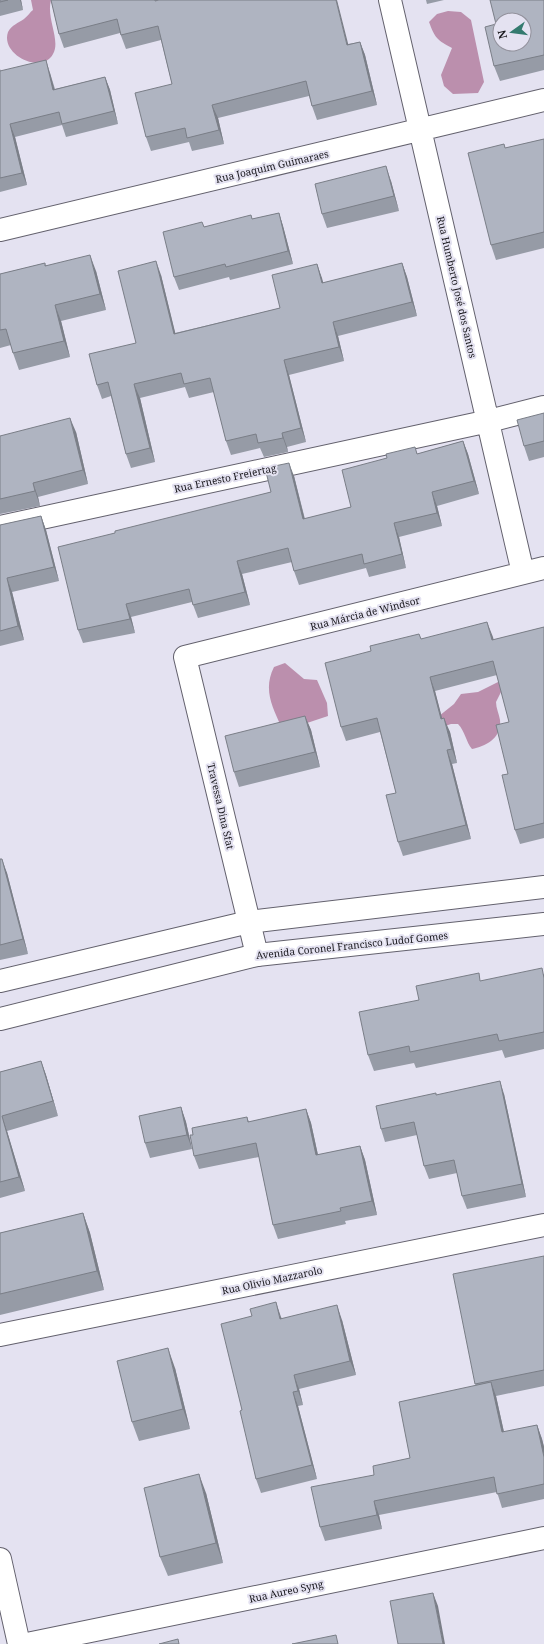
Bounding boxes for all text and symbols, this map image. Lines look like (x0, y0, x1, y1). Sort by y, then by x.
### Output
north arrow (492, 12, 532, 52)
text: N (493, 28, 510, 41)
street label: Rua Joaquim Guimaraes (214, 146, 330, 186)
street label: Rua Humberto José dos Santos (434, 215, 480, 360)
street label: Rua Ernesto Freiertag (173, 460, 278, 496)
street label: Rua Márcia de Windsor (309, 593, 422, 633)
street label: Travessa Dina Sfat (204, 762, 238, 851)
street label: Avenida Coronel Francisco Ludof Gomes (255, 928, 449, 962)
street label: Rua Olivio Mazzarolo (220, 1262, 324, 1297)
street label: Rua Aureo Syng (248, 1576, 325, 1606)

